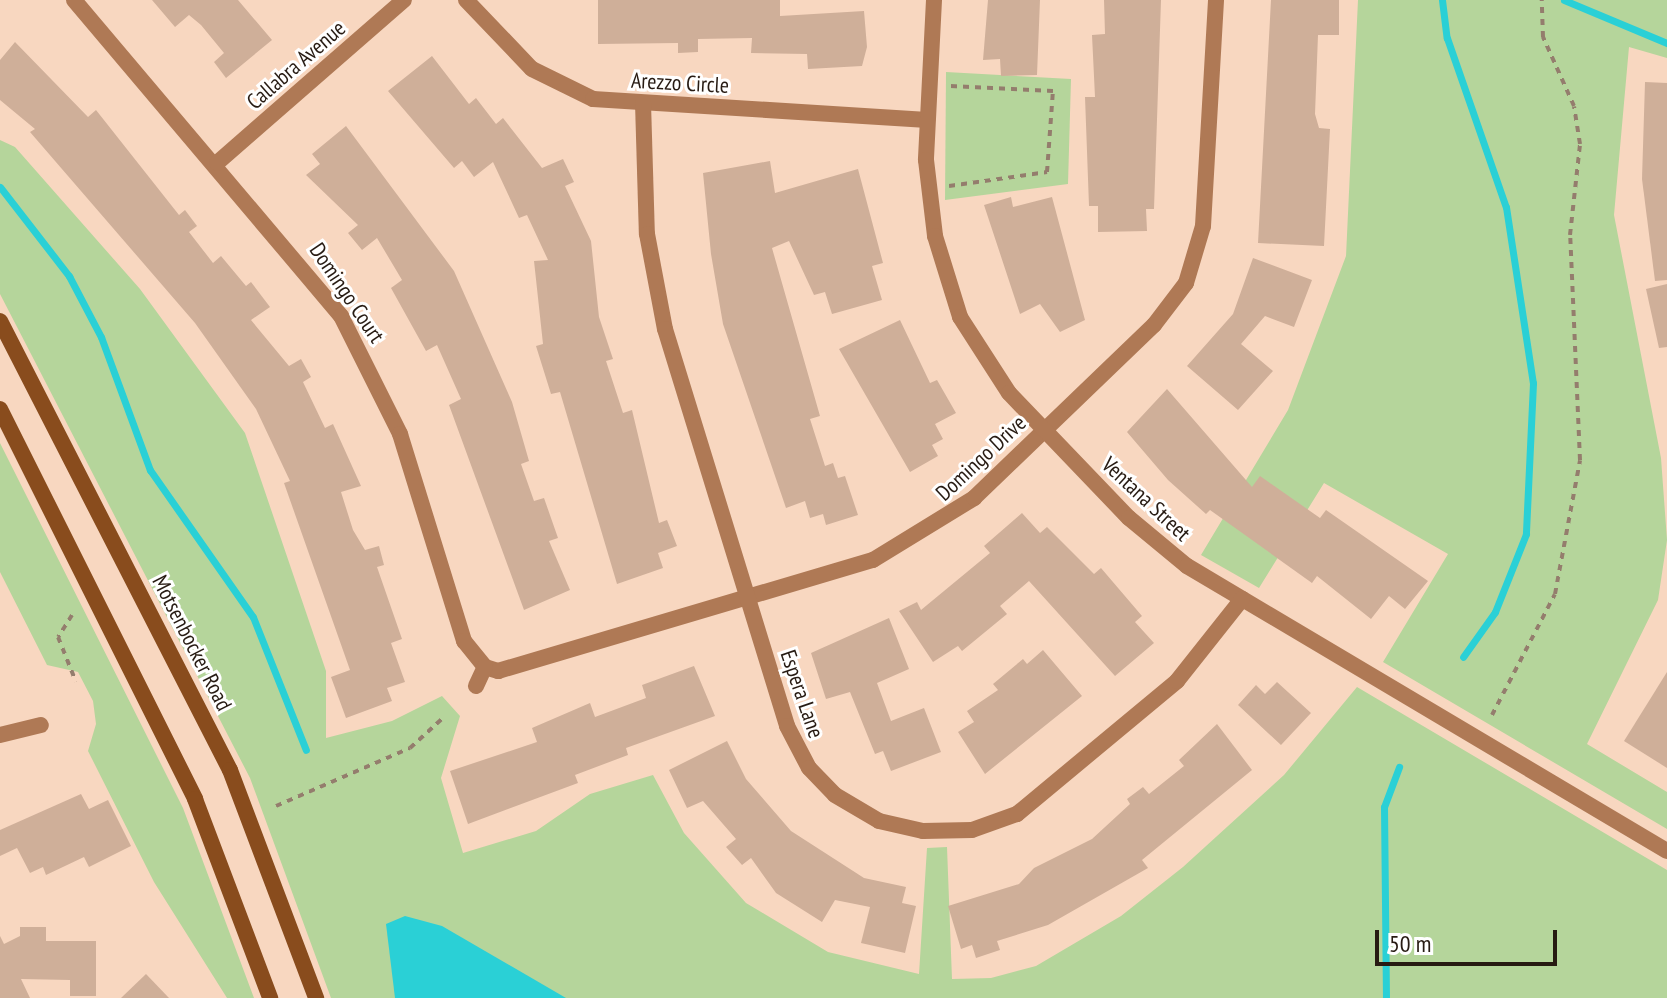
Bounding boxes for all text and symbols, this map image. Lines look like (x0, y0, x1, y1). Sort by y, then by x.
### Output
street label: Callabra Avenue (241, 15, 351, 115)
street label: Arezzo Circle (630, 67, 730, 99)
street label: Domingo Court (304, 238, 390, 348)
street label: Domingo Drive (931, 410, 1031, 506)
street label: Ventana Street (1096, 451, 1196, 547)
street label: Motsenbocker Road (147, 571, 237, 715)
street label: Espera Lane (775, 646, 829, 742)
scale bar (1379, 914, 1561, 964)
text: 50 m (1389, 928, 1431, 959)

